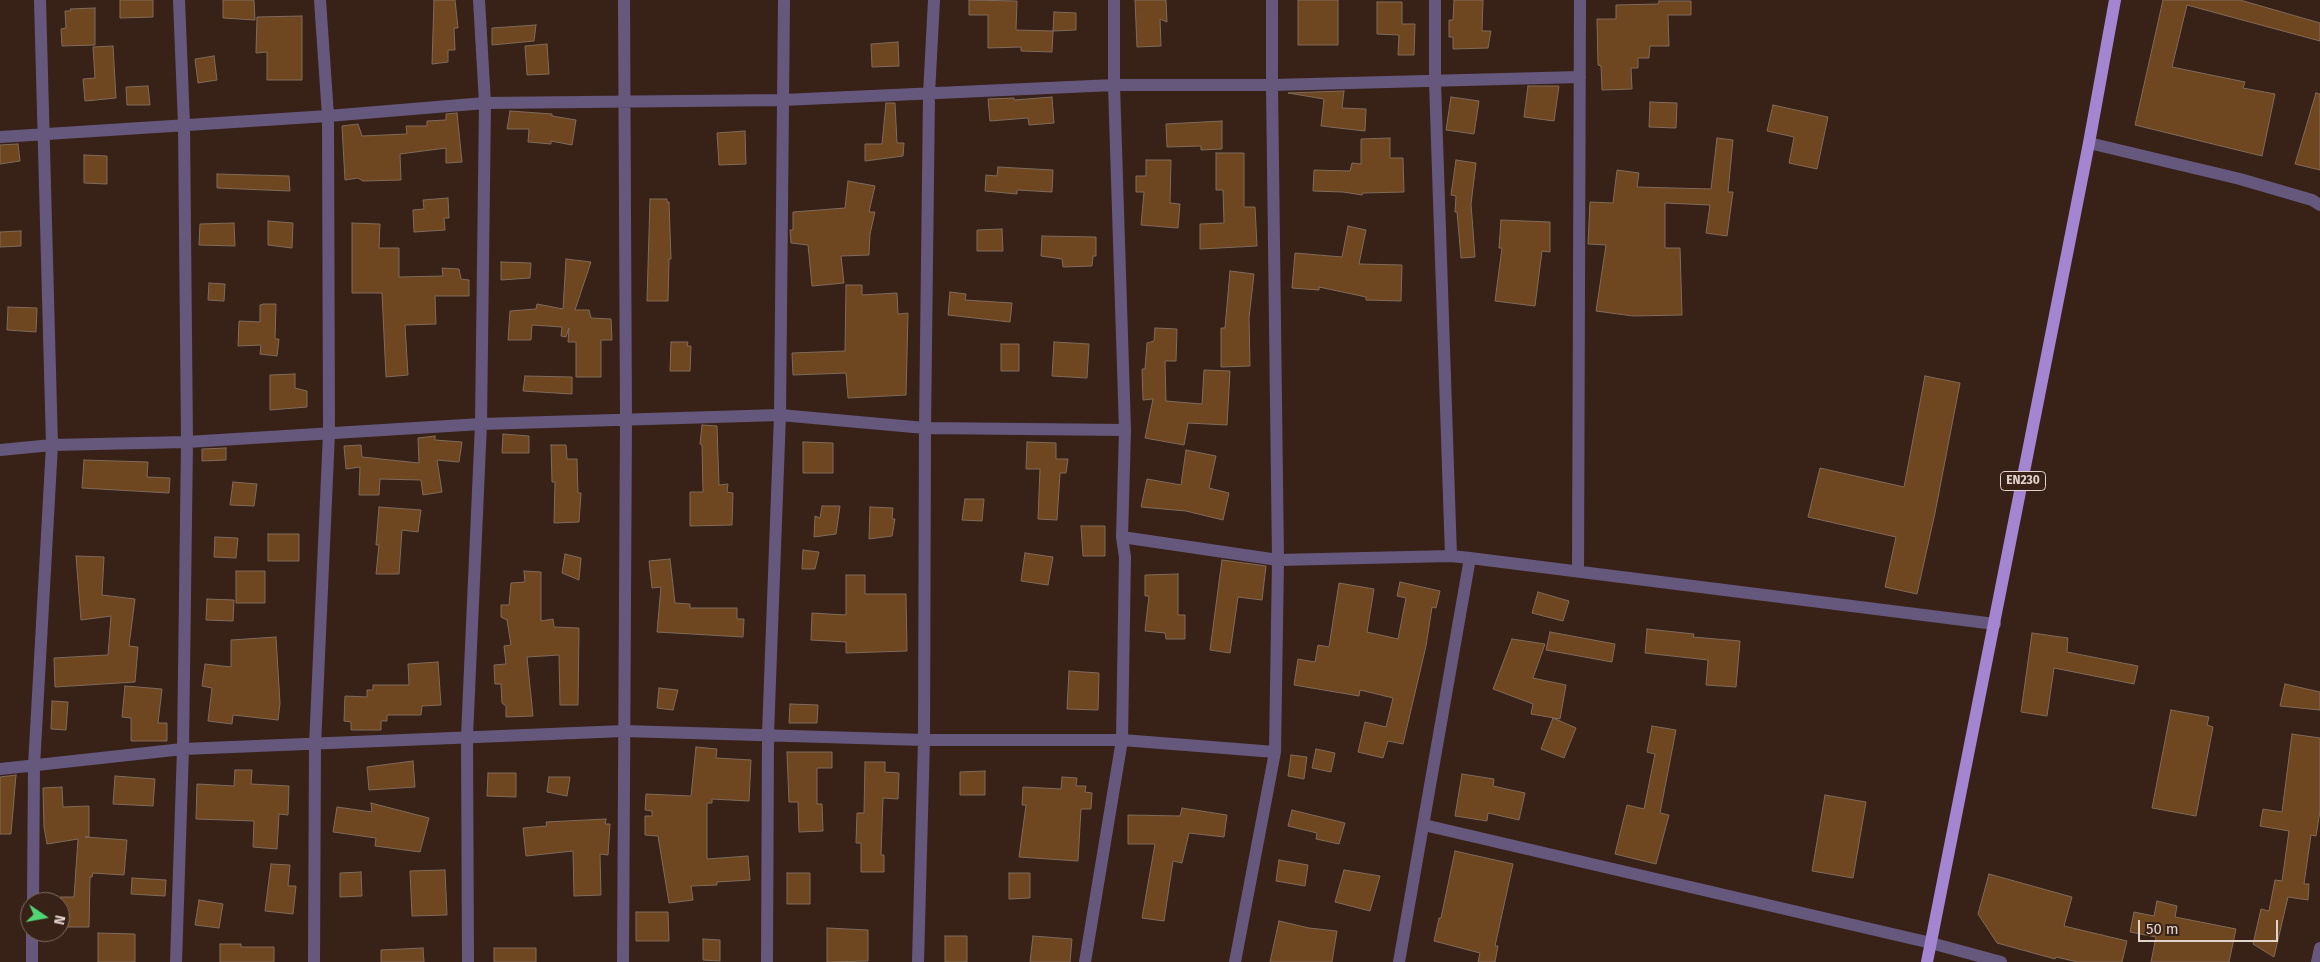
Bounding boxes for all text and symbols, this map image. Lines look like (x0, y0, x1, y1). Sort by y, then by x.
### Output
road number: EN230 (2000, 472, 2046, 491)
north arrow (20, 892, 70, 942)
scale bar (2140, 910, 2280, 942)
text: N (50, 914, 68, 926)
text: 50 m (2146, 920, 2179, 938)

